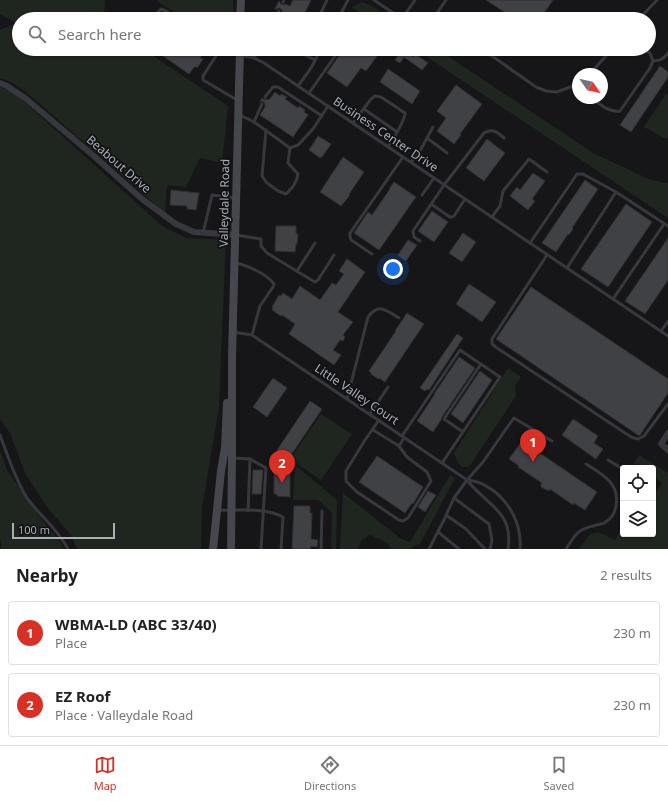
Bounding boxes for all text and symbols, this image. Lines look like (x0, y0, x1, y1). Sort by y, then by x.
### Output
search box (12, 12, 656, 56)
icon: search (26, 23, 48, 45)
text: Search here (58, 24, 141, 44)
north arrow (572, 68, 608, 104)
street label: Business Center Drive (330, 92, 442, 176)
street label: Beabout Drive (83, 131, 155, 197)
street label: Valleydale Road (215, 159, 233, 247)
your location (383, 259, 403, 279)
street label: Little Valley Court (312, 359, 403, 429)
pin: 1 (520, 429, 546, 462)
pin: 2 (269, 450, 295, 483)
map controls (620, 465, 656, 537)
button: locate (620, 465, 656, 501)
button: layers (620, 501, 656, 537)
scale bar (12, 521, 115, 540)
text: 100 m (18, 522, 50, 537)
text: Nearby (16, 564, 78, 587)
text: 2 results (600, 566, 652, 584)
text: WBMA-LD (ABC 33/40) (55, 614, 217, 634)
text: 1 (26, 624, 34, 642)
text: 230 m (613, 624, 651, 642)
text: Place (55, 634, 87, 652)
text: EZ Roof (55, 686, 110, 706)
text: 2 (26, 696, 34, 714)
text: 230 m (613, 696, 651, 714)
text: Place · Valleydale Road (55, 706, 193, 724)
tab: Map (94, 754, 117, 793)
tab: Directions (304, 754, 356, 793)
tab: Saved (544, 754, 574, 793)

